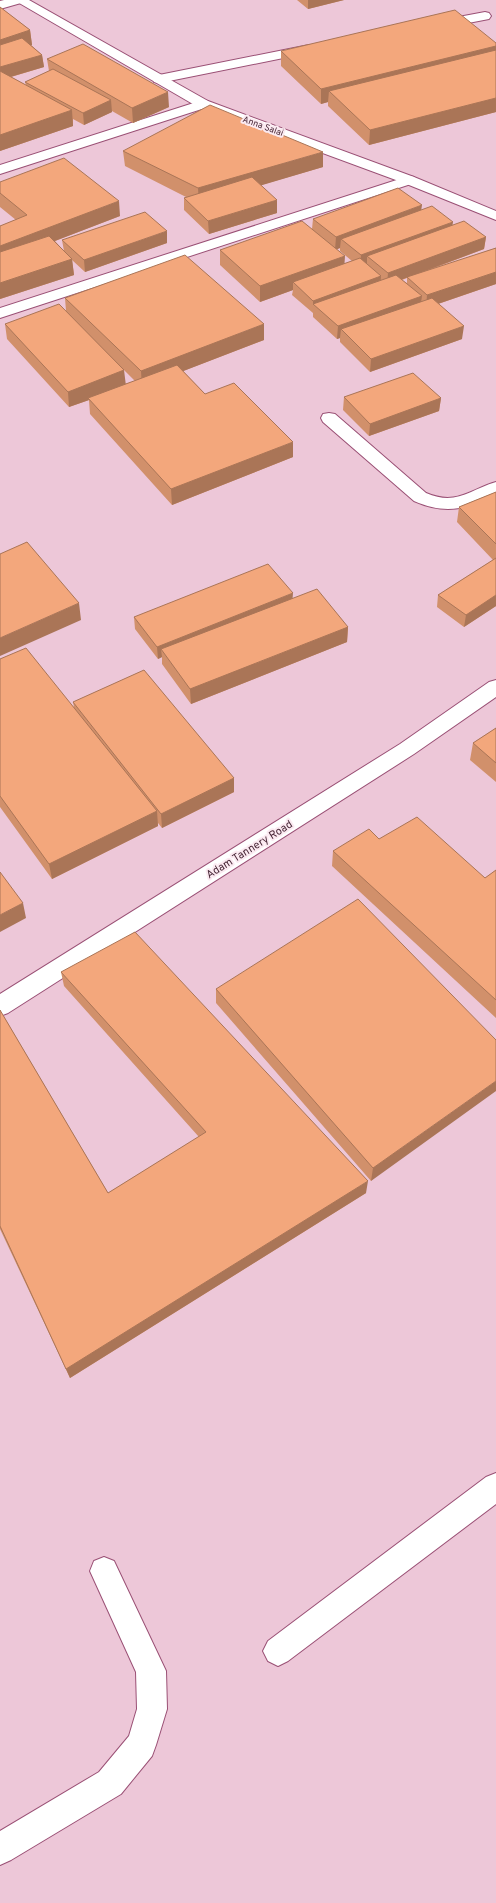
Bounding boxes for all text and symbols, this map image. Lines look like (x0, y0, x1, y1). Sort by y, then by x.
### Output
street label: Anna Salai (241, 114, 285, 139)
street label: Adam Tannery Road (204, 818, 295, 882)

